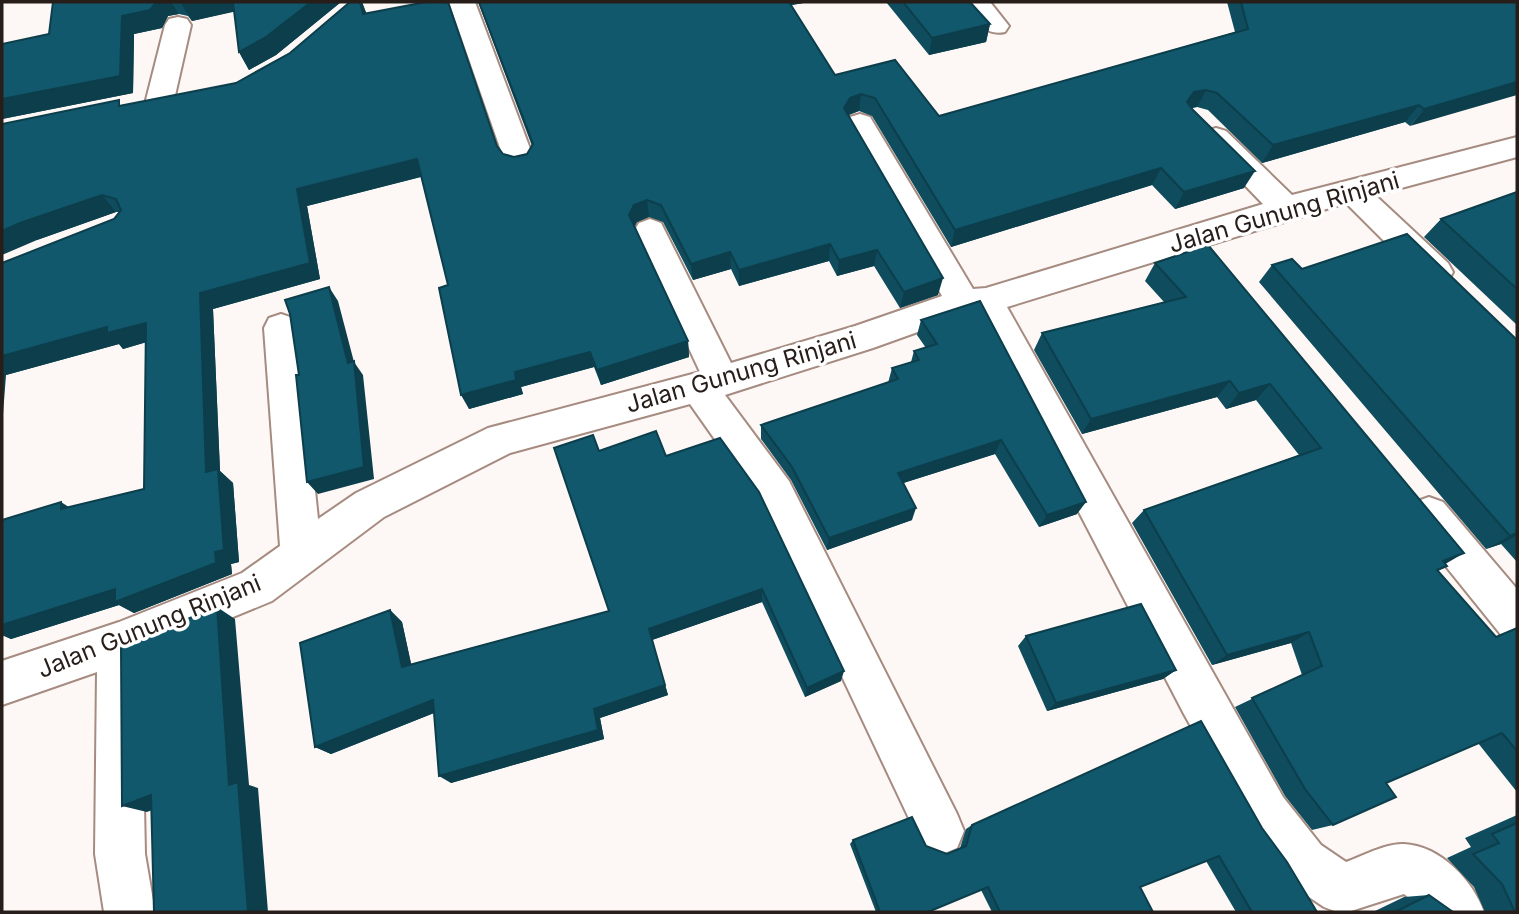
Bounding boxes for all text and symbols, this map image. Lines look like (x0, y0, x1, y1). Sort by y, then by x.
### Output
street label: Jalan Gunung Rinjani (1166, 165, 1402, 259)
street label: Jalan Gunung Rinjani (623, 325, 859, 419)
street label: Jalan Gunung Rinjani (33, 568, 265, 684)

